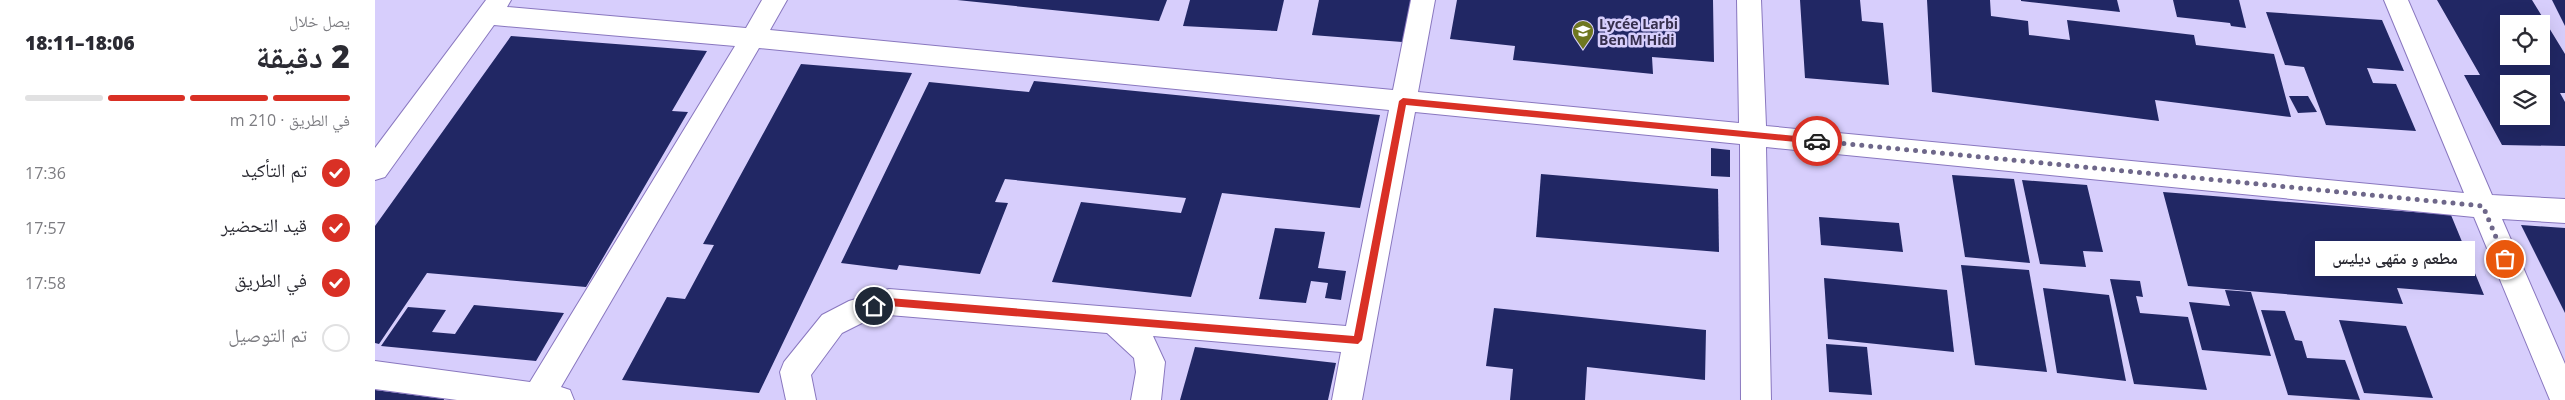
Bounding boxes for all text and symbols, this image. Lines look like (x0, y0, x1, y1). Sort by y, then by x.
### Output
text: يصل خلال (289, 10, 350, 32)
place label: Lycée Larbi Ben M'Hidi (1599, 14, 1678, 49)
map controls (2500, 15, 2550, 125)
button: locate (2500, 15, 2550, 65)
school or university icon: Lycée Larbi Ben M'Hidi (1571, 19, 1595, 50)
text: 18:06–18:11 (25, 30, 135, 56)
text: 2 دقيقة (256, 34, 350, 77)
button: layers (2500, 75, 2550, 125)
text: في الطريق · 210 m (230, 109, 350, 131)
courier (1792, 116, 1842, 166)
icon: car (1803, 127, 1831, 155)
text: تم التأكيد (242, 157, 307, 183)
icon: check (322, 159, 350, 187)
text: 17:36 (25, 162, 66, 184)
text: قيد التحضير (221, 212, 307, 238)
icon: check (322, 214, 350, 242)
text: 17:57 (25, 217, 66, 239)
pin (2484, 238, 2526, 280)
callout: مطعم و مقهى ديليس (2315, 242, 2475, 276)
icon: bag (2491, 245, 2519, 273)
text: مطعم و مقهى ديليس (2332, 247, 2458, 269)
text: في الطريق (234, 267, 307, 293)
icon: check (322, 269, 350, 297)
text: 17:58 (25, 272, 66, 294)
pin (853, 285, 895, 327)
icon: home (860, 292, 888, 320)
text: تم التوصيل (228, 322, 307, 348)

